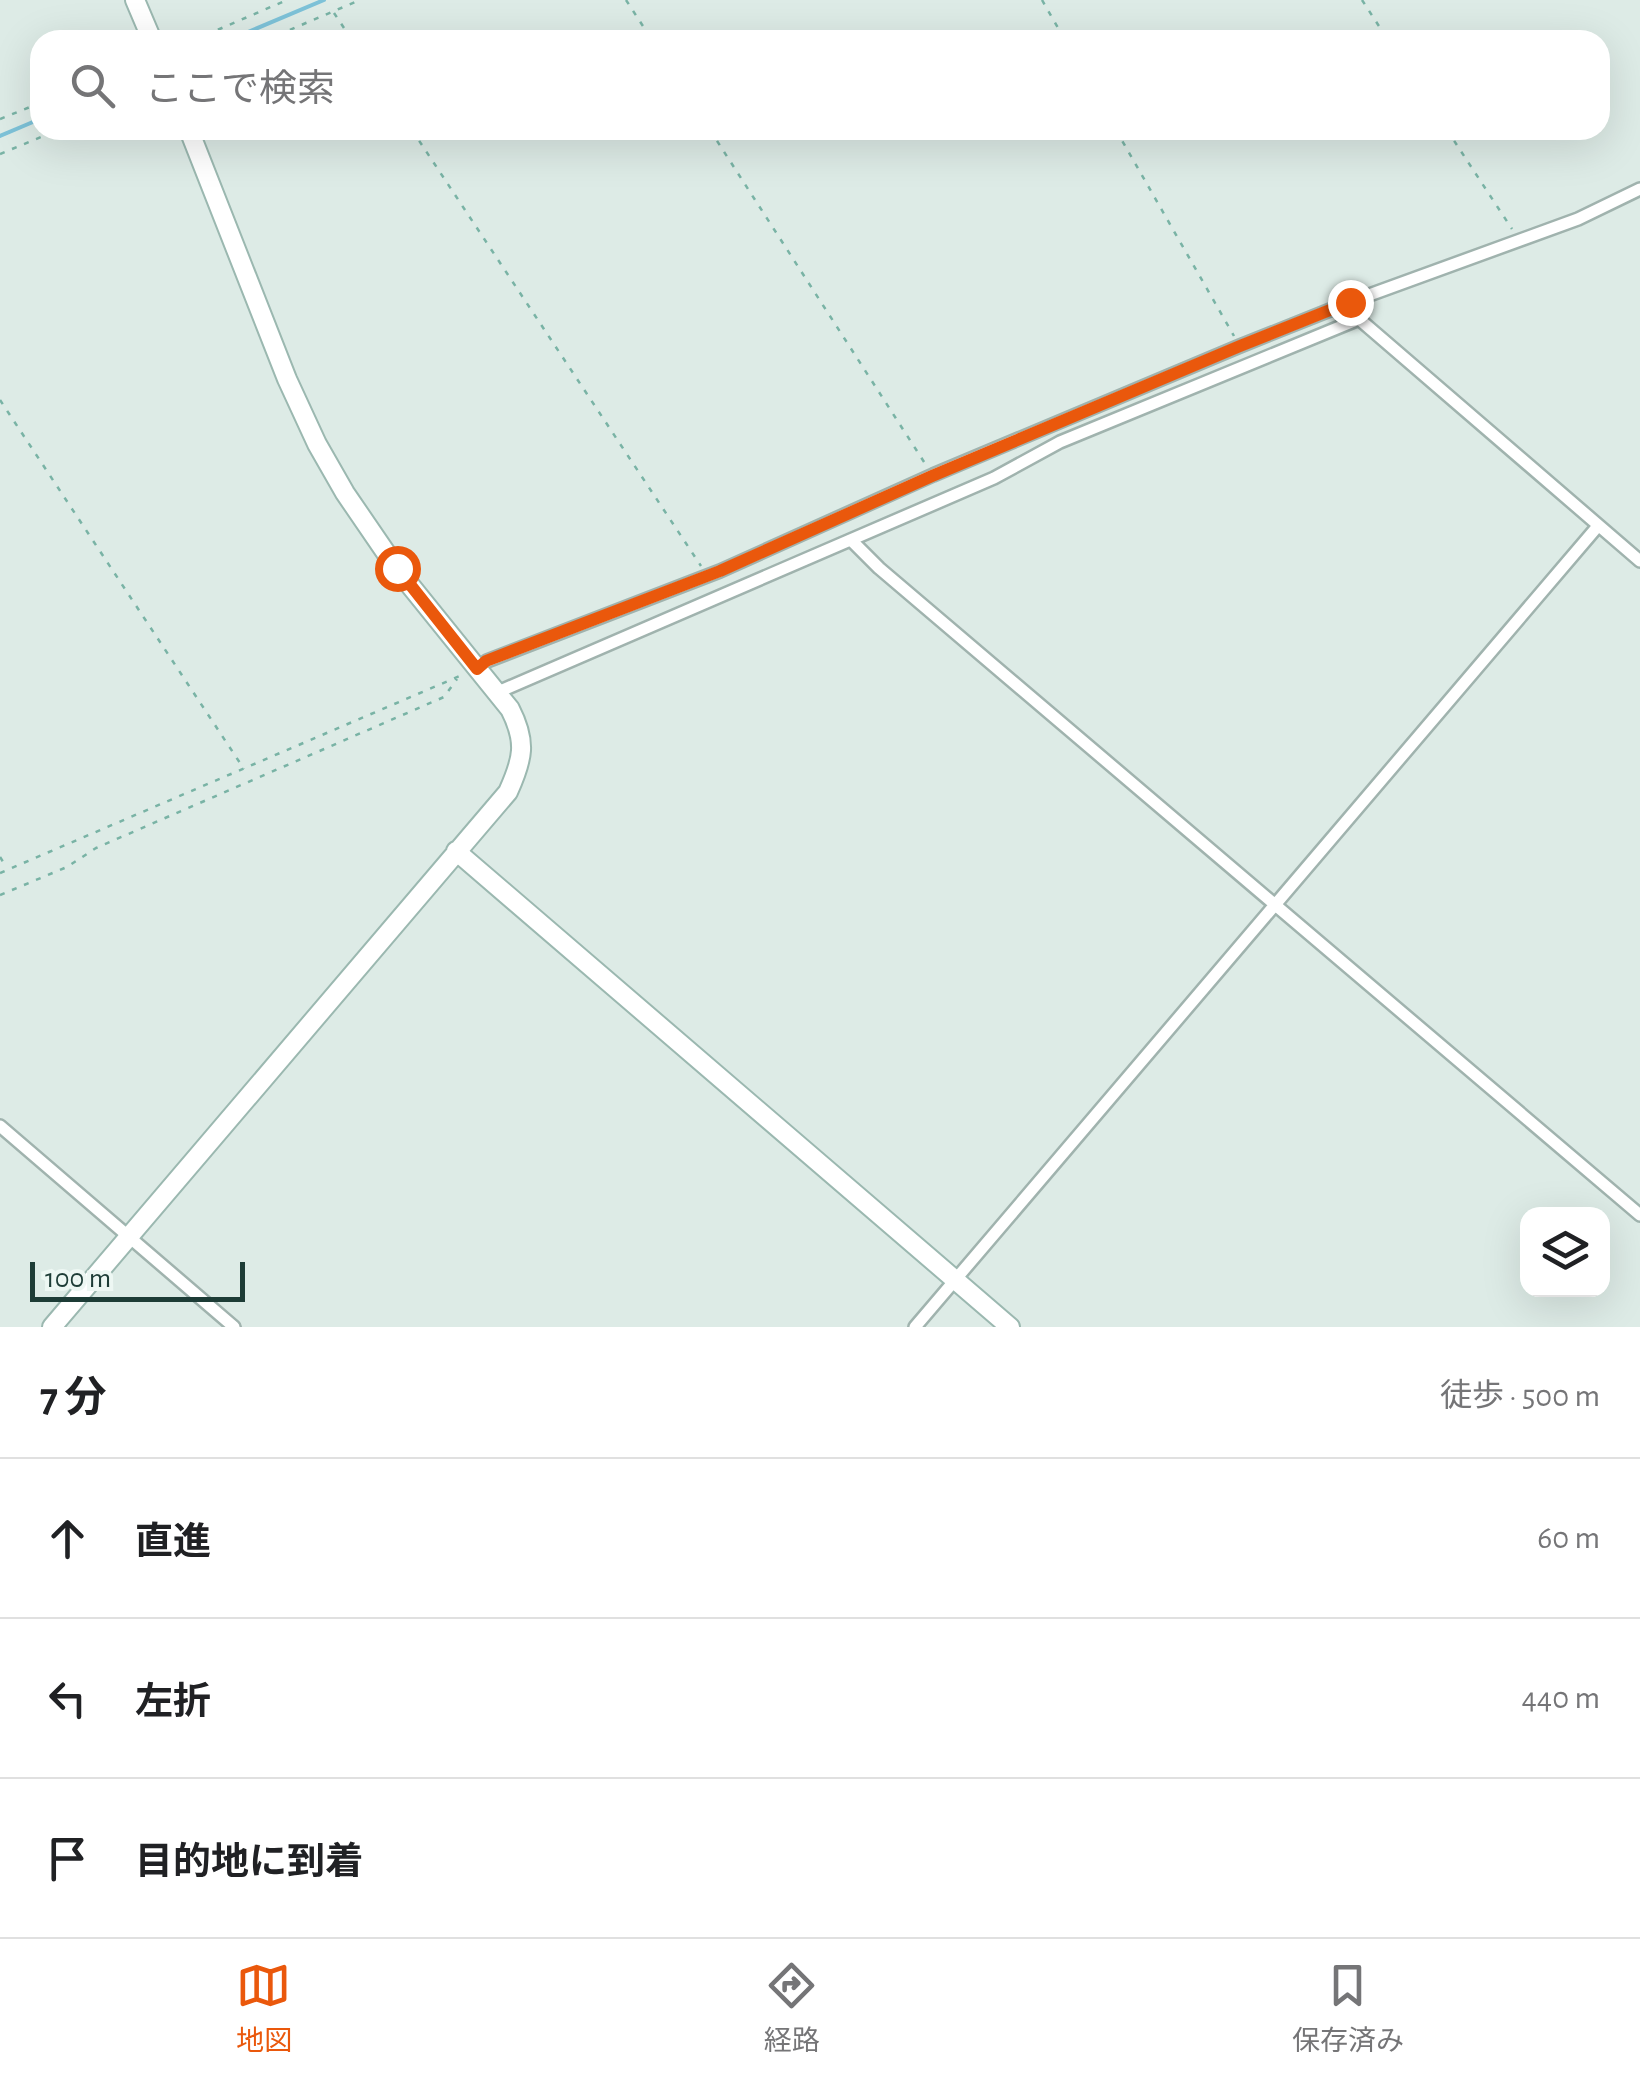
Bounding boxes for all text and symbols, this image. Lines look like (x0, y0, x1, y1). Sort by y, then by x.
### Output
search box (30, 30, 1610, 140)
icon: search (65, 58, 120, 113)
text: ここで検索 (145, 71, 335, 109)
route end (1328, 280, 1374, 326)
route start (375, 546, 421, 592)
map controls (1520, 1207, 1610, 1297)
button: layers (1520, 1207, 1610, 1297)
scale bar (30, 1257, 245, 1302)
text: 100 m (45, 1265, 111, 1293)
text: 7 分 (40, 1377, 107, 1419)
text: 徒歩 · 500 m (1440, 1380, 1600, 1412)
icon: ahead (40, 1511, 95, 1566)
text: 60 m (1537, 1522, 1600, 1554)
text: 直進 (135, 1524, 211, 1562)
icon: left (40, 1671, 95, 1726)
text: 440 m (1521, 1682, 1600, 1714)
text: 左折 (135, 1684, 211, 1722)
icon: arrive (40, 1831, 95, 1886)
text: 目的地に到着 (135, 1844, 363, 1882)
tab: 地図 (236, 1958, 292, 2059)
tab: 経路 (764, 1958, 820, 2059)
tab: 保存済み (1292, 1958, 1404, 2059)

